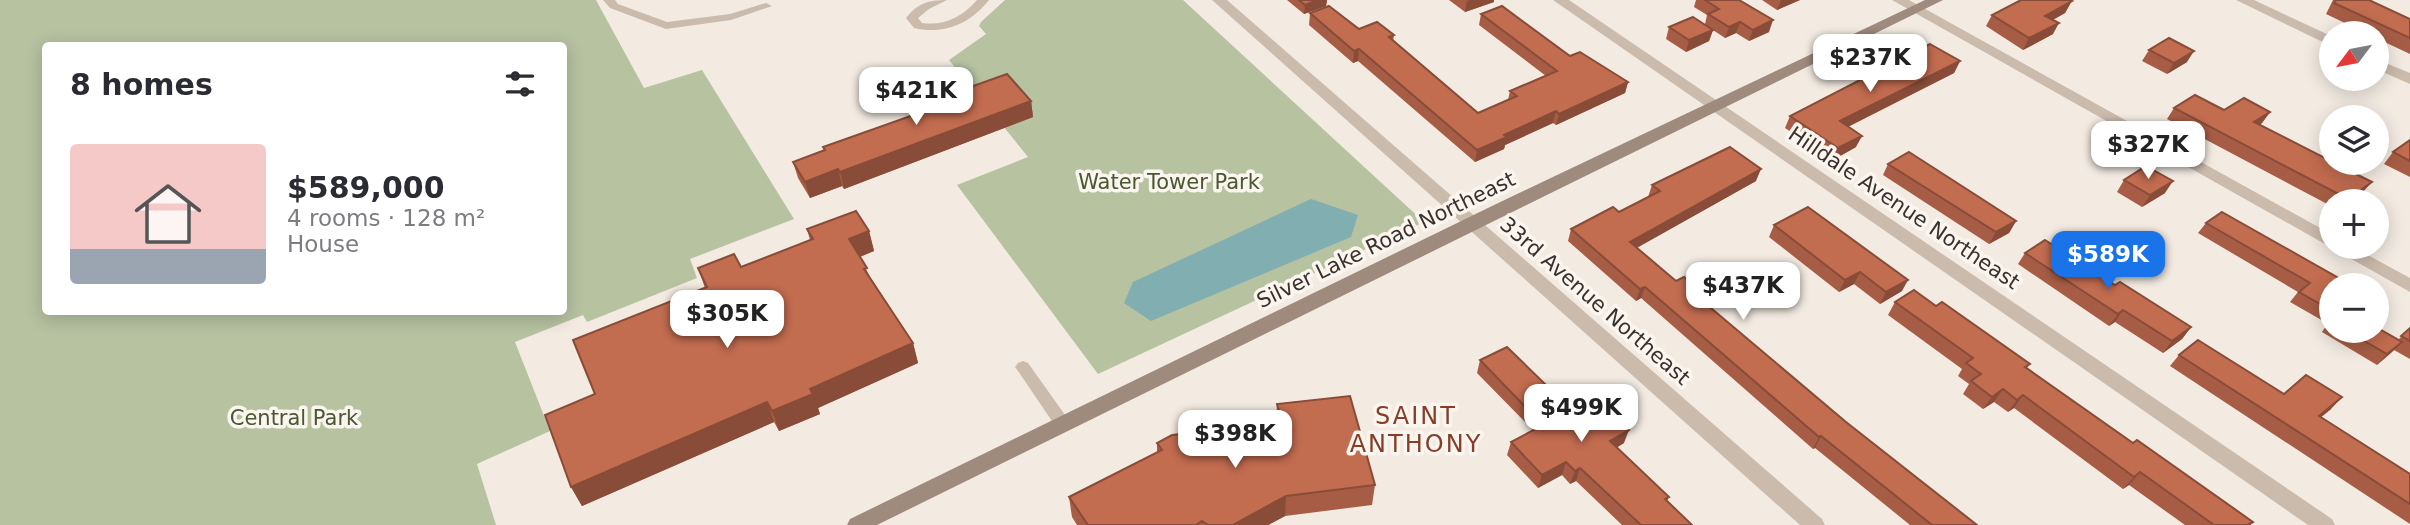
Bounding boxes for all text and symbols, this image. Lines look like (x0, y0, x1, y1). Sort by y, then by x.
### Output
north arrow (2319, 21, 2389, 91)
map controls (2319, 21, 2389, 343)
pin: $237K (1821, 34, 1919, 94)
text: $237K (1829, 44, 1911, 70)
icon: filters (501, 65, 539, 103)
text: 8 homes (70, 67, 213, 102)
pin: $421K (867, 68, 965, 127)
text: $421K (875, 77, 957, 103)
button: layers (2319, 105, 2389, 175)
street label: Hilldale Avenue Northeast (1784, 122, 2024, 294)
pin: $327K (2099, 122, 2197, 181)
text: $327K (2107, 131, 2189, 157)
street label: Silver Lake Road Northeast (1253, 167, 1519, 313)
text: $589,000 (287, 170, 445, 205)
park label: Water Tower Park (1078, 170, 1261, 194)
icon: home (126, 172, 210, 256)
button: + (2319, 189, 2389, 259)
text: 4 rooms · 128 m² (287, 205, 485, 231)
street label: 33rd Avenue Northeast (1495, 212, 1695, 390)
text: House (287, 231, 359, 257)
pin: $589K (2059, 232, 2157, 291)
text: $589K (2067, 241, 2149, 267)
pin: $437K (1694, 262, 1792, 322)
text: $437K (1702, 272, 1784, 298)
button: − (2319, 273, 2389, 343)
pin: $305K (678, 290, 776, 350)
text: $305K (686, 300, 768, 326)
pin: $499K (1532, 384, 1630, 444)
text: $499K (1540, 394, 1622, 420)
district label: SAINT ANTHONY (1350, 402, 1482, 458)
park label: Central Park (230, 406, 359, 430)
pin: $398K (1186, 410, 1284, 470)
text: $398K (1194, 420, 1276, 446)

